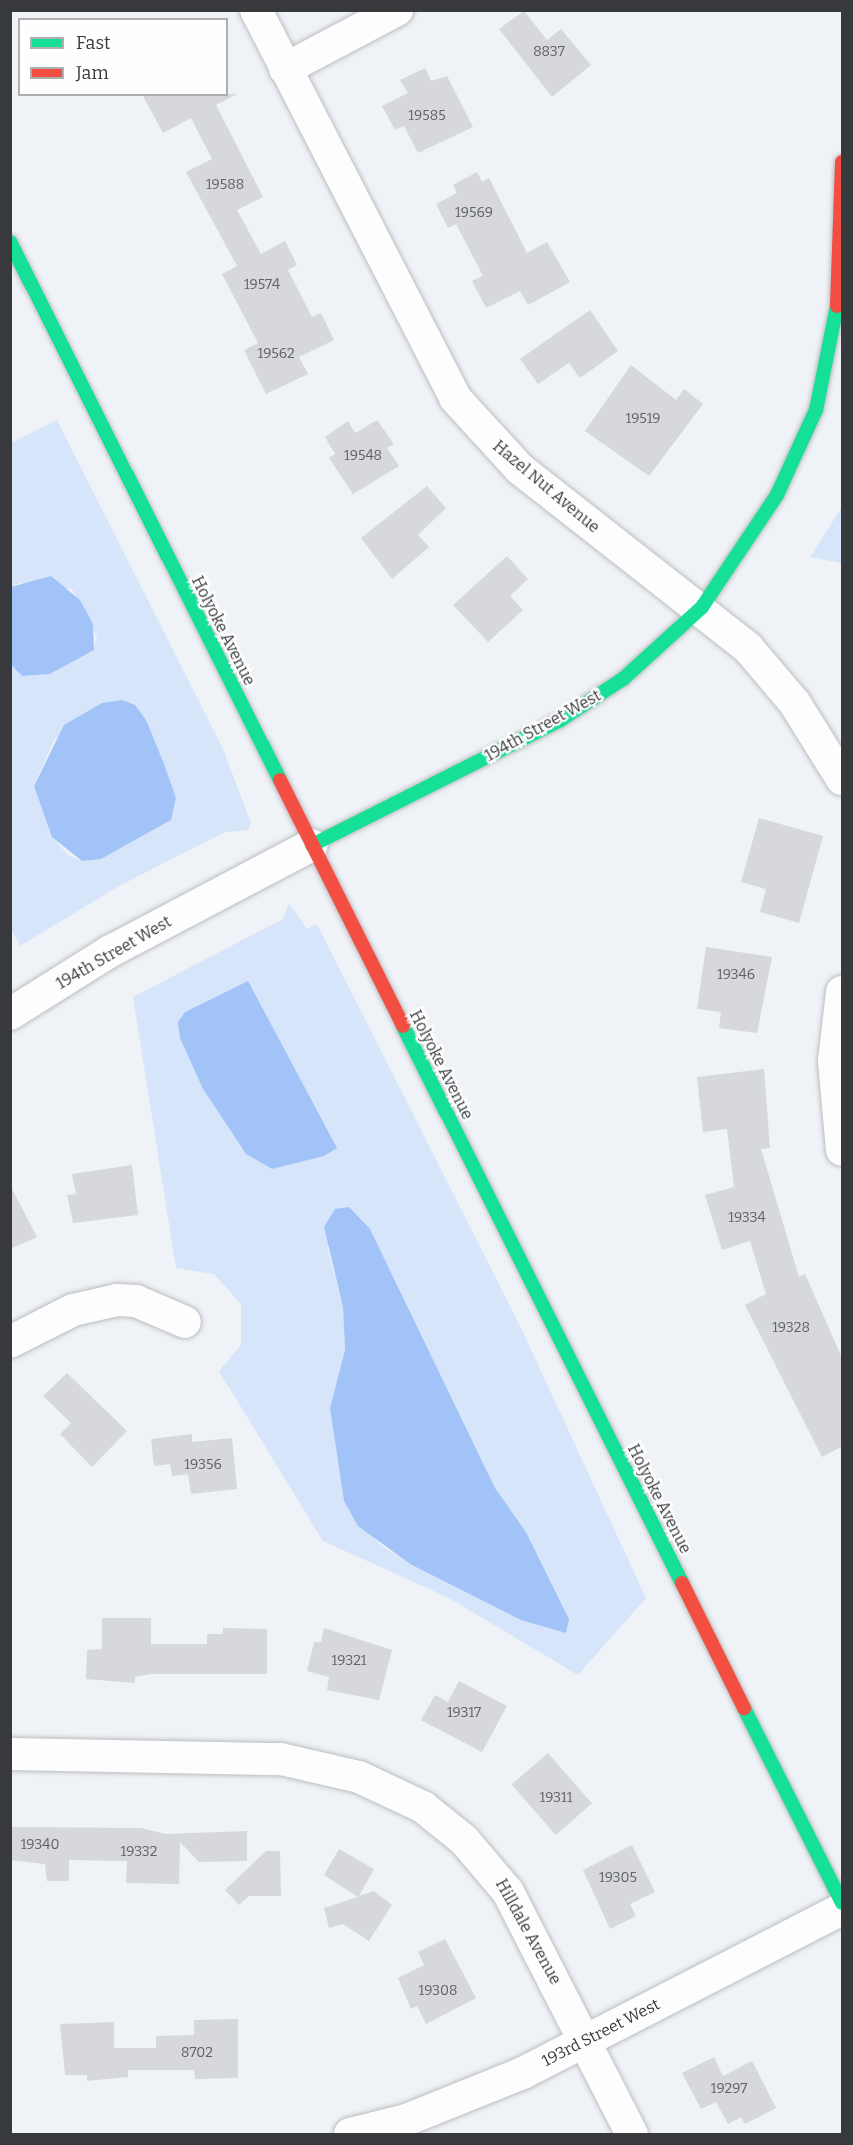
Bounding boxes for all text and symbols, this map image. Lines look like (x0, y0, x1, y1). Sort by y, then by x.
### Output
legend (18, 18, 228, 96)
text: Fast (76, 32, 111, 54)
house number: 8837 (533, 44, 565, 60)
text: Jam (76, 62, 109, 84)
house number: 19585 (408, 108, 446, 124)
house number: 19588 (206, 177, 244, 193)
house number: 19569 (455, 205, 493, 221)
house number: 19574 (244, 277, 280, 293)
house number: 19562 (257, 346, 295, 362)
house number: 19519 (625, 411, 661, 427)
street label: Hazel Nut Avenue (489, 437, 603, 537)
house number: 19548 (344, 448, 382, 464)
street label: Holyoke Avenue (187, 573, 259, 689)
street label: 194th Street West (482, 686, 604, 766)
street label: 194th Street West (53, 912, 175, 994)
house number: 19346 (717, 967, 755, 983)
street label: Holyoke Avenue (405, 1007, 477, 1123)
house number: 19334 (728, 1210, 766, 1226)
house number: 19328 (772, 1320, 810, 1336)
street label: Holyoke Avenue (623, 1441, 695, 1557)
house number: 19356 (184, 1457, 222, 1473)
house number: 19321 (332, 1653, 366, 1669)
house number: 19317 (447, 1705, 481, 1721)
house number: 19311 (540, 1790, 572, 1806)
house number: 19340 (21, 1837, 59, 1853)
house number: 19332 (121, 1844, 157, 1860)
house number: 19305 (599, 1870, 637, 1886)
street label: Hilldale Avenue (491, 1876, 565, 1988)
house number: 19308 (419, 1983, 457, 1999)
street label: 193rd Street West (539, 1995, 663, 2071)
house number: 8702 (181, 2045, 213, 2061)
house number: 19297 (711, 2081, 747, 2097)

